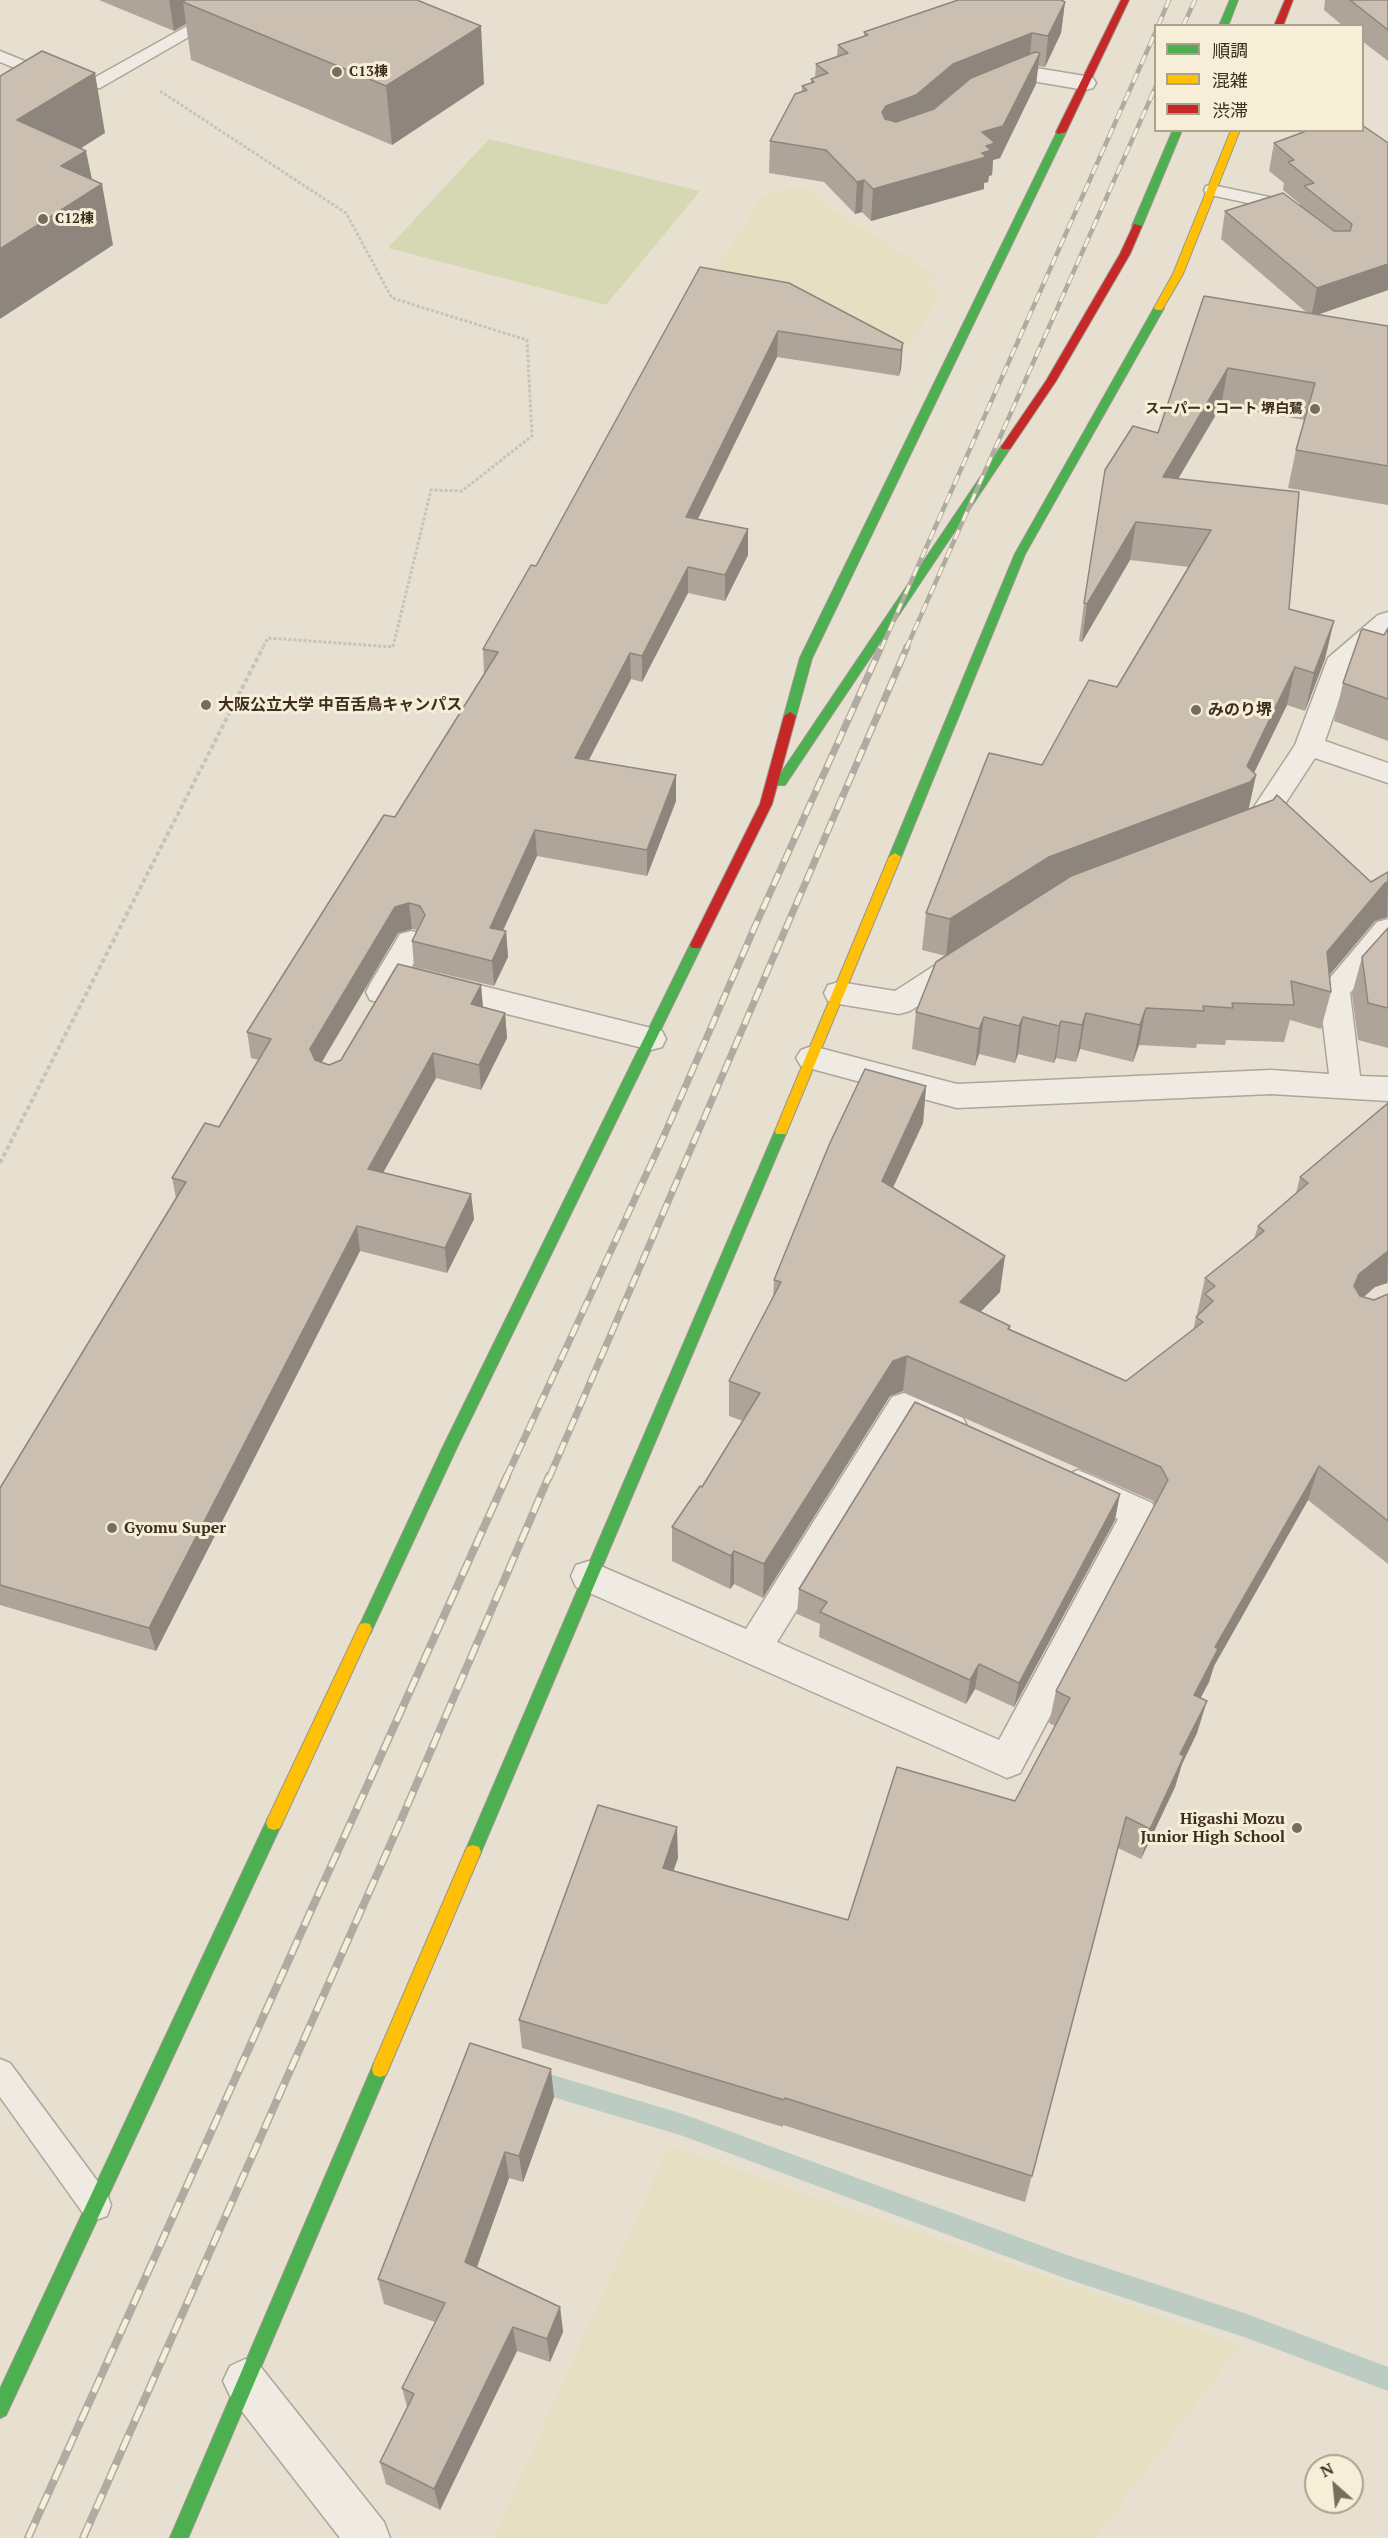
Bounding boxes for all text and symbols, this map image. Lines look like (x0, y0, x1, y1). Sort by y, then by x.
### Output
legend (1154, 24, 1364, 132)
text: 順調 (1212, 38, 1248, 62)
place label: C13棟 (349, 64, 388, 80)
marker: C13棟 (330, 65, 344, 79)
text: 混雑 (1212, 68, 1248, 92)
text: 渋滞 (1212, 98, 1248, 122)
place label: C12棟 (55, 211, 94, 227)
marker: C12棟 (36, 212, 50, 226)
place label: スーパー・コート 堺白鷺 (1145, 401, 1303, 417)
marker: スーパー・コート 堺白鷺 (1308, 402, 1322, 416)
place label: 大阪公立大学 中百舌鳥キャンパス (218, 695, 462, 715)
marker: 大阪公立大学 中百舌鳥キャンパス (199, 698, 213, 712)
place label: みのり堺 (1208, 700, 1272, 720)
marker: みのり堺 (1189, 703, 1203, 717)
place label: Gyomu Super (124, 1518, 226, 1538)
marker: Gyomu Super (105, 1521, 119, 1535)
place label: Higashi Mozu Junior High School (1140, 1809, 1285, 1847)
marker: Higashi Mozu Junior High School (1290, 1821, 1304, 1835)
north arrow (1304, 2454, 1364, 2514)
text: N (1316, 2457, 1337, 2482)

